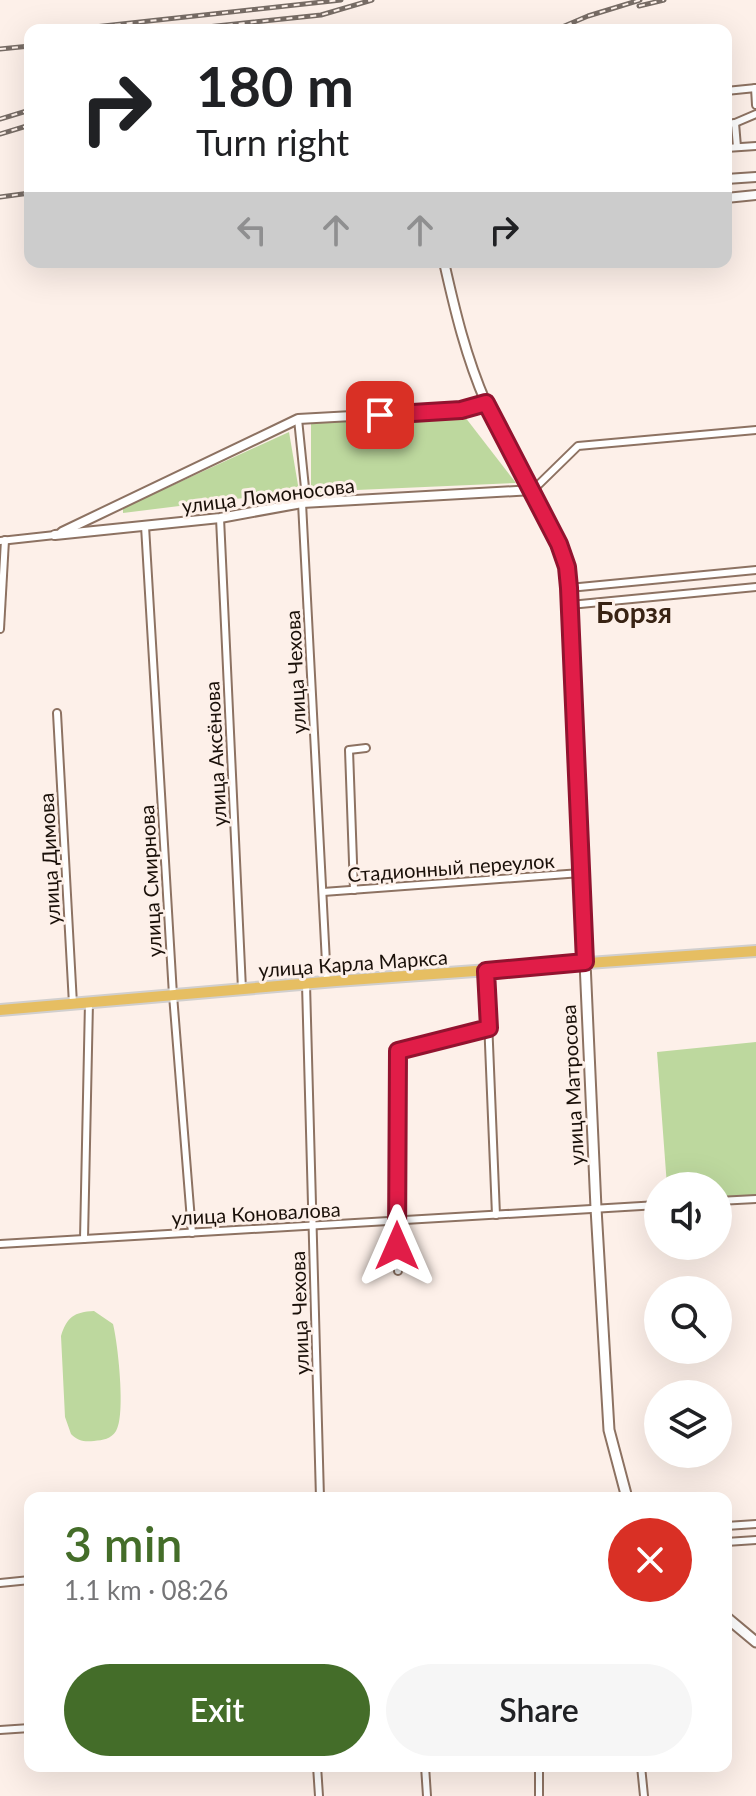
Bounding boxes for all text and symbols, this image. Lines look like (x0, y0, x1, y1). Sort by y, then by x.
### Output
text: 180 m (196, 52, 354, 119)
icon: right (64, 56, 168, 160)
text: Turn right (196, 120, 349, 164)
icon: left (230, 208, 274, 252)
icon: ahead (314, 208, 358, 252)
icon: ahead (398, 208, 442, 252)
icon: right (482, 208, 526, 252)
pin (346, 381, 414, 449)
icon: arrive (358, 393, 402, 437)
street label: улица Ломоносова (180, 472, 356, 518)
district label: Борзя (596, 595, 672, 629)
street label: улица Чехова (280, 610, 310, 734)
street label: улица Аксёнова (199, 681, 231, 827)
street label: улица Димова (34, 792, 64, 926)
street label: улица Смирнова (134, 804, 166, 958)
street label: Стадионный переулок (347, 848, 556, 886)
street label: улица Карла Маркса (258, 944, 448, 982)
street label: улица Матросова (556, 1004, 588, 1166)
map controls (644, 1172, 732, 1468)
button: sound (644, 1172, 732, 1260)
street label: улица Коновалова (171, 1197, 341, 1229)
position arrow (355, 1204, 439, 1288)
street label: улица Чехова (285, 1251, 313, 1375)
button: search (644, 1276, 732, 1364)
button: layers (644, 1380, 732, 1468)
text: 3 min (64, 1515, 182, 1572)
button: close (608, 1518, 692, 1602)
text: 1.1 km · 08:26 (64, 1574, 228, 1606)
button: Exit (64, 1664, 370, 1756)
button: Share (386, 1664, 692, 1756)

